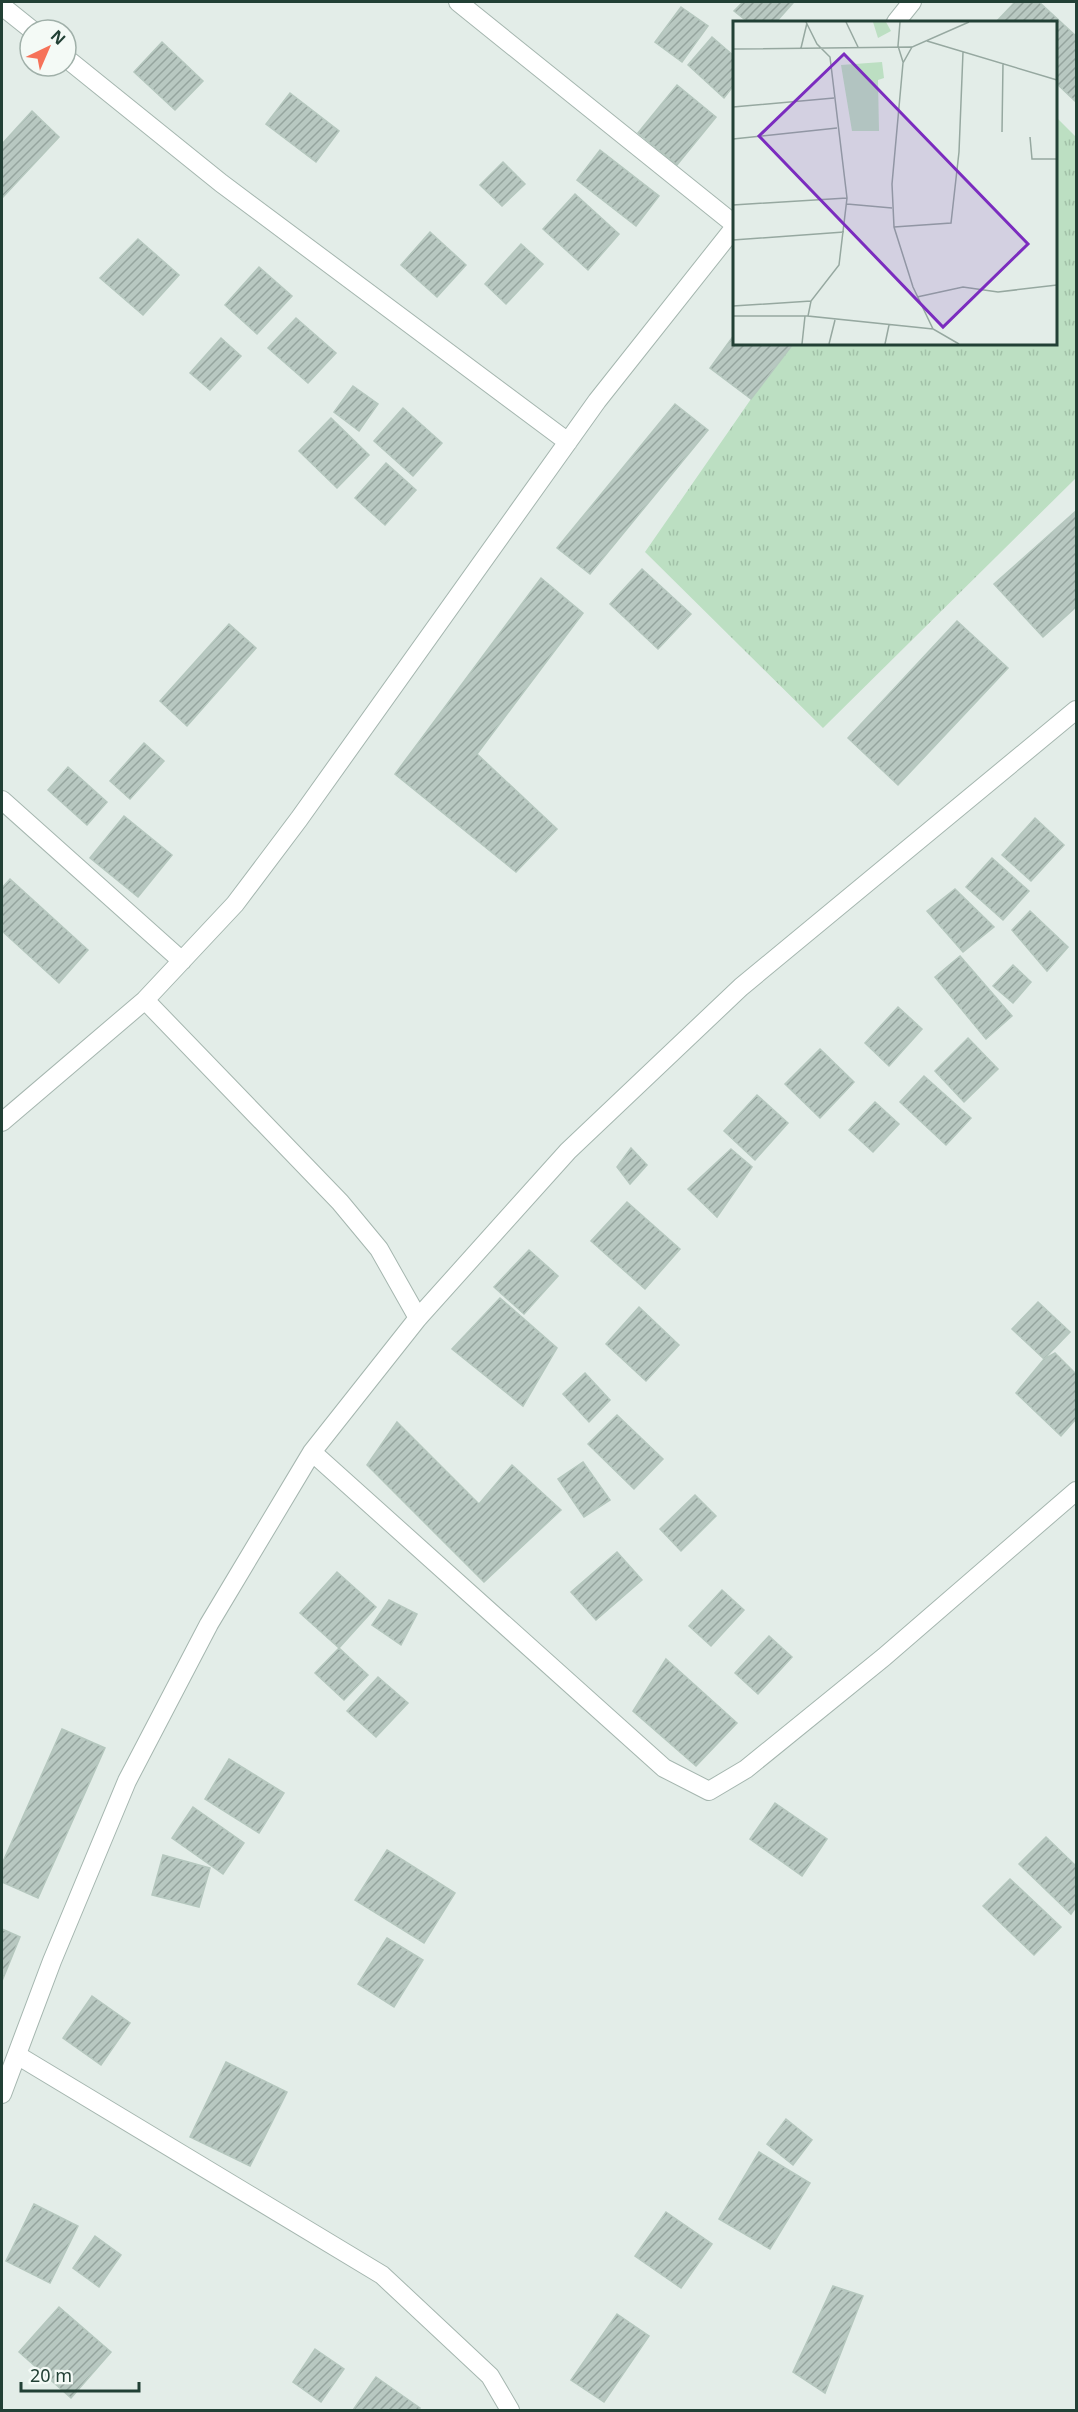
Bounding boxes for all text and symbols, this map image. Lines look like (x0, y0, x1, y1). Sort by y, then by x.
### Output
north arrow (18, 18, 78, 78)
inset map (733, 21, 1057, 345)
text: N (46, 25, 71, 50)
scale bar (21, 2355, 140, 2393)
text: 20 m (30, 2363, 72, 2387)

